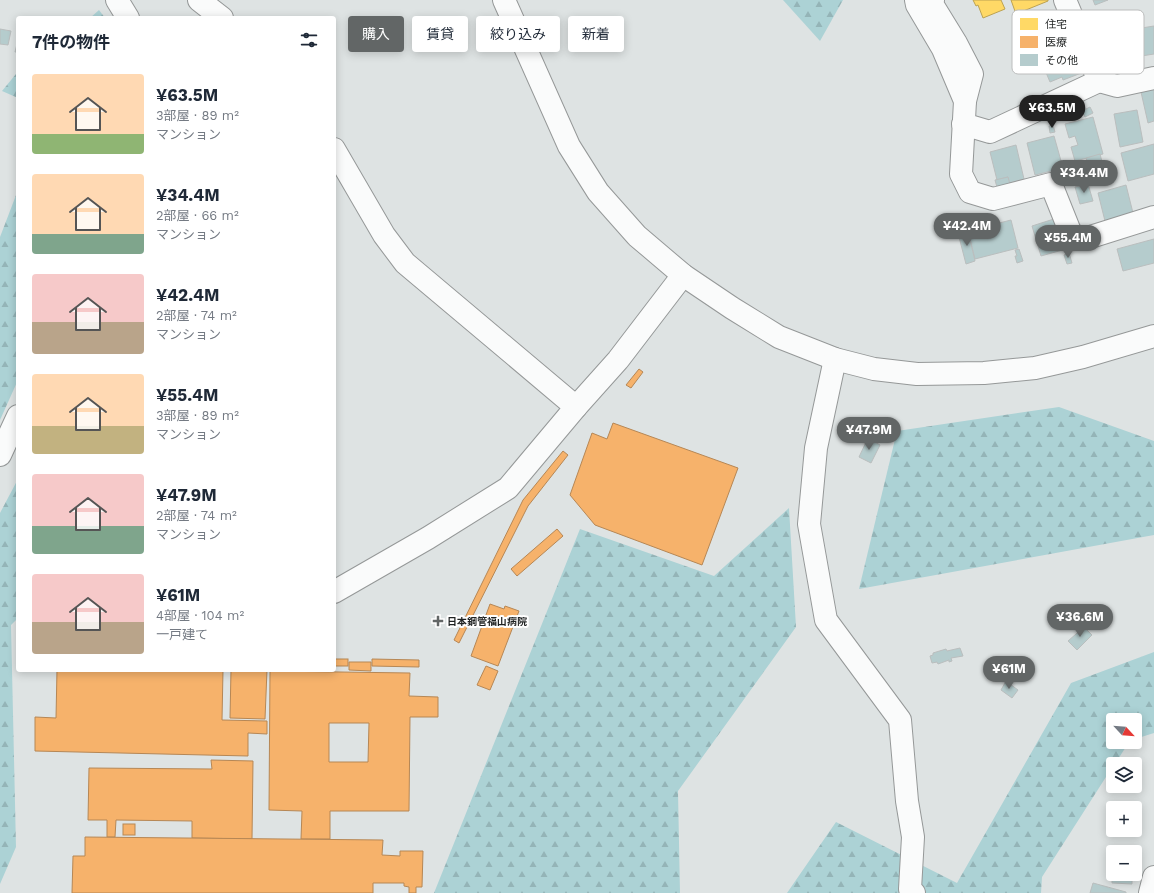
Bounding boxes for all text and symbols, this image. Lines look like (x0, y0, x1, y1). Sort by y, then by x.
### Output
legend (1012, 10, 1144, 74)
chip: 購入 (348, 16, 404, 52)
chip: 賃貸 (412, 16, 468, 52)
chip: 絞り込み (476, 16, 560, 52)
chip: 新着 (568, 16, 624, 52)
text: 住宅 (1045, 18, 1067, 31)
icon: filters (298, 29, 320, 51)
text: 7件の物件 (32, 32, 110, 52)
text: 医療 (1045, 36, 1067, 49)
text: その他 (1045, 54, 1078, 67)
text: ¥63.5M (156, 85, 218, 105)
icon: home (64, 90, 112, 138)
pin: ¥63.5M (1019, 95, 1085, 129)
text: ¥63.5M (1028, 100, 1076, 115)
text: 3部屋 · 89 m² (156, 108, 239, 123)
text: マンション (156, 127, 221, 142)
pin: ¥34.4M (1051, 160, 1117, 194)
text: ¥34.4M (1060, 165, 1108, 180)
text: ¥34.4M (156, 185, 220, 205)
icon: home (64, 190, 112, 238)
text: 2部屋 · 66 m² (156, 208, 239, 223)
pin: ¥42.4M (934, 213, 1000, 247)
text: ¥42.4M (943, 218, 991, 233)
pin: ¥55.4M (1035, 225, 1101, 259)
text: マンション (156, 227, 221, 242)
text: ¥55.4M (1044, 230, 1092, 245)
text: ¥42.4M (156, 285, 220, 305)
icon: home (64, 290, 112, 338)
text: 2部屋 · 74 m² (156, 308, 237, 323)
text: マンション (156, 327, 221, 342)
text: ¥55.4M (156, 385, 218, 405)
icon: home (64, 390, 112, 438)
text: 3部屋 · 89 m² (156, 408, 239, 423)
pin: ¥47.9M (836, 417, 902, 451)
text: ¥47.9M (846, 422, 892, 437)
text: マンション (156, 427, 221, 442)
text: ¥47.9M (156, 485, 217, 505)
icon: home (64, 490, 112, 538)
text: 2部屋 · 74 m² (156, 508, 237, 523)
text: マンション (156, 527, 221, 542)
text: ¥61M (156, 585, 200, 605)
icon: home (64, 590, 112, 638)
pin: ¥36.6M (1047, 604, 1113, 638)
text: 4部屋 · 104 m² (156, 608, 244, 623)
text: ¥36.6M (1056, 609, 1104, 624)
marker: 日本鋼管福山病院 (432, 615, 444, 627)
place label: 日本鋼管福山病院 (447, 616, 527, 627)
text: 一戸建て (156, 627, 208, 642)
pin: ¥61M (985, 656, 1033, 690)
text: ¥61M (992, 661, 1026, 676)
north arrow (1106, 713, 1142, 749)
map controls (1106, 713, 1142, 881)
button: layers (1106, 757, 1142, 793)
button: + (1106, 801, 1142, 837)
button: − (1106, 845, 1142, 881)

